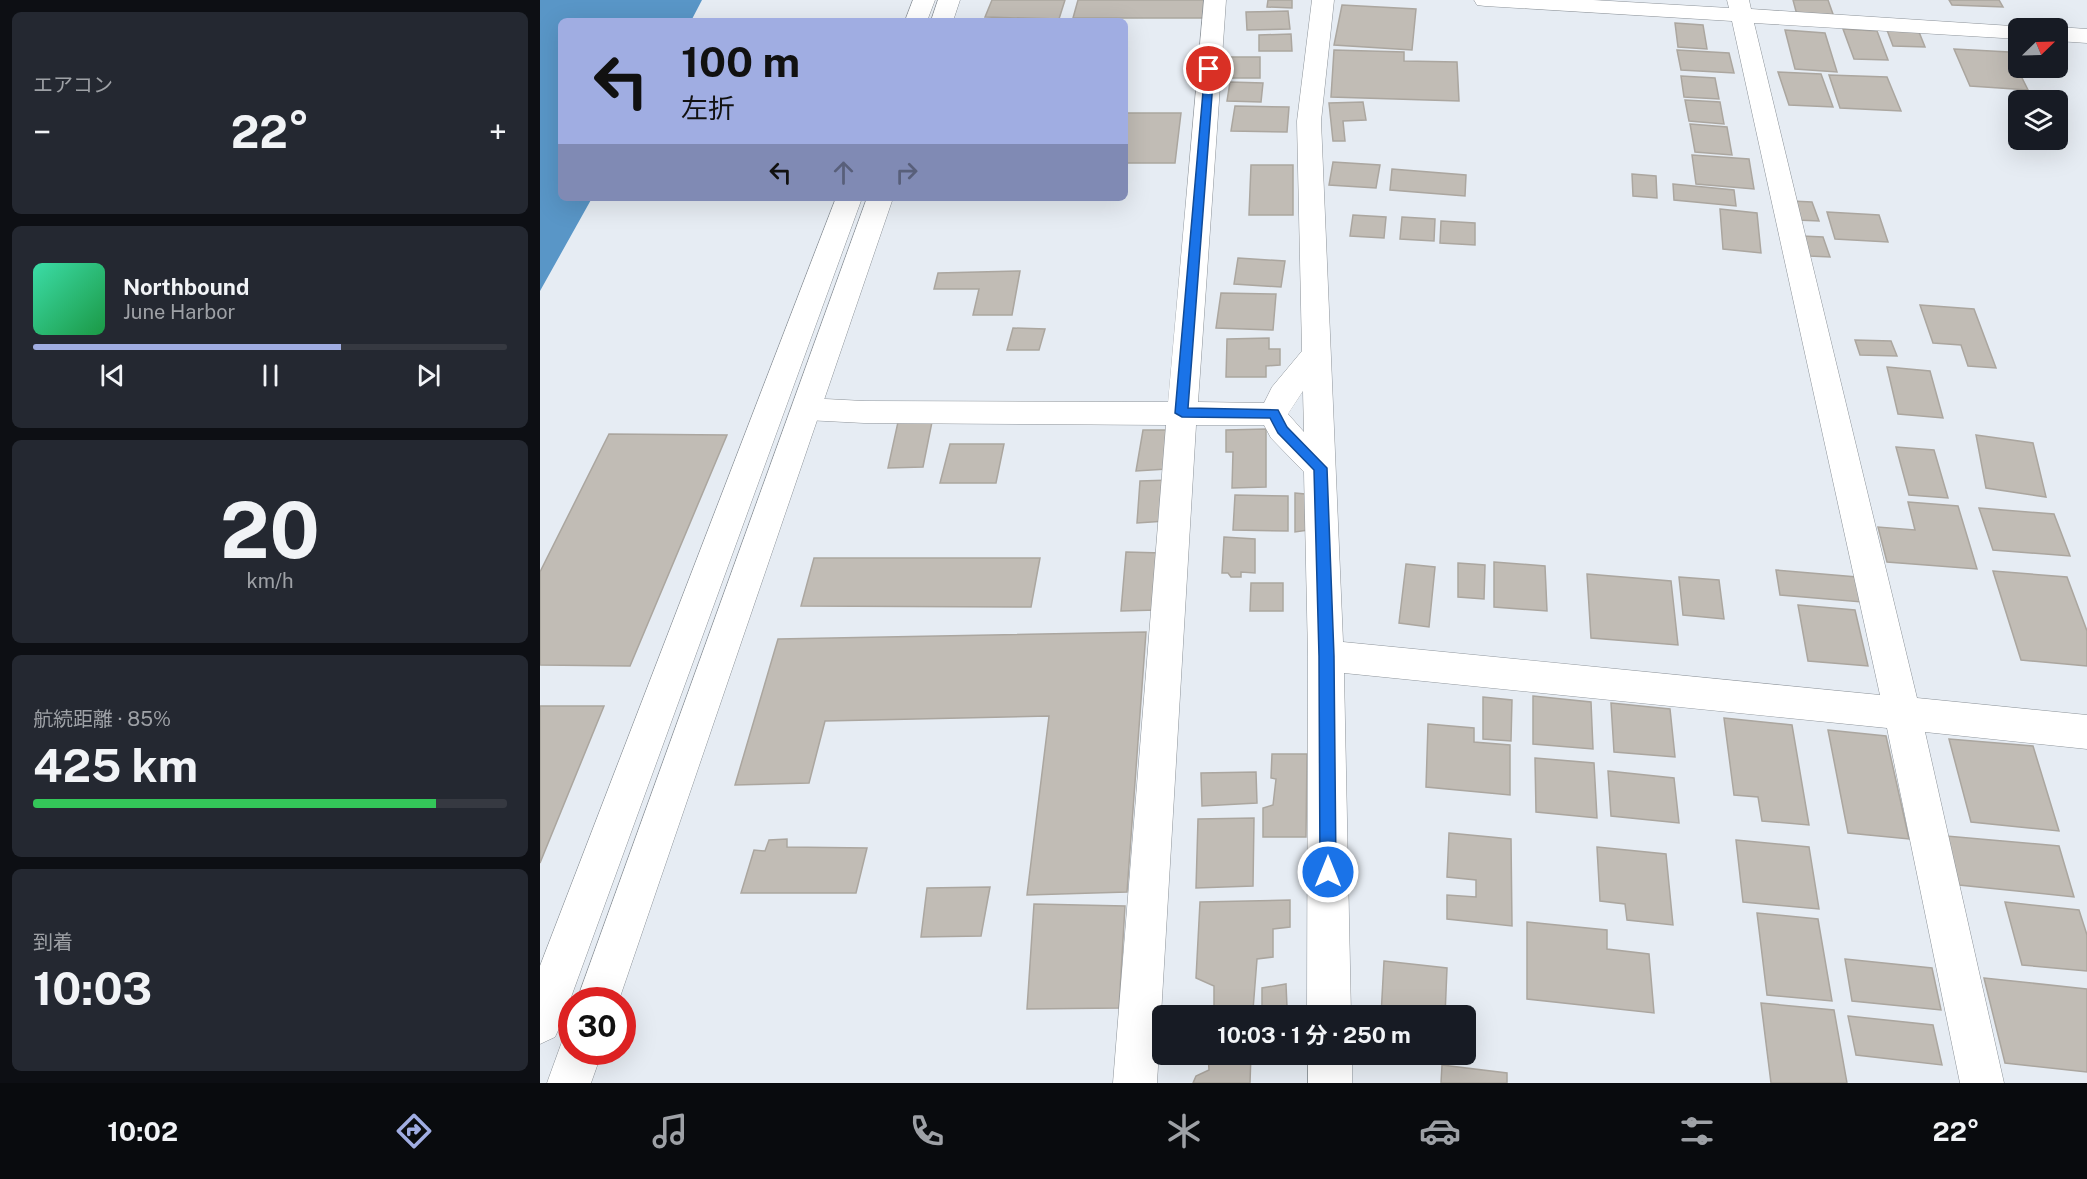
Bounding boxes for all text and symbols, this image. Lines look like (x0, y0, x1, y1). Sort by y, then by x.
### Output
north arrow (2008, 18, 2068, 78)
map controls (2008, 18, 2068, 150)
text: 100 m (681, 37, 800, 86)
icon: left (582, 42, 660, 120)
pin (1183, 43, 1234, 94)
icon: arrive (1192, 52, 1225, 85)
text: エアコン (33, 73, 113, 97)
button: layers (2008, 90, 2068, 150)
text: 左折 (681, 92, 735, 124)
text: 22° (231, 105, 309, 158)
text: − (33, 113, 51, 151)
text: + (489, 113, 507, 151)
icon: left (764, 156, 797, 189)
icon: ahead (827, 156, 860, 189)
icon: right (890, 156, 923, 189)
text: Northbound (123, 274, 249, 300)
text: June Harbor (123, 300, 235, 324)
icon: previous (96, 359, 129, 392)
icon: pause (254, 359, 287, 392)
icon: next (412, 359, 445, 392)
text: 20 (220, 484, 320, 576)
text: km/h (246, 569, 294, 593)
text: 航続距離 · 85% (33, 707, 171, 731)
text: 425 km (33, 739, 198, 792)
position arrow (1296, 840, 1360, 904)
text: 到着 (33, 930, 73, 954)
text: 10:03 (33, 962, 152, 1015)
speed limit sign: 30 (558, 987, 636, 1065)
text: 10:03 · 1 分 · 250 m (1217, 1022, 1411, 1048)
icon: directions (393, 1110, 435, 1152)
icon: music (649, 1110, 691, 1152)
icon: phone (906, 1110, 948, 1152)
icon: climate (1163, 1110, 1205, 1152)
icon: car (1419, 1110, 1461, 1152)
icon: filters (1676, 1110, 1718, 1152)
text: 10:02 (107, 1115, 178, 1147)
text: 22° (1933, 1115, 1980, 1147)

